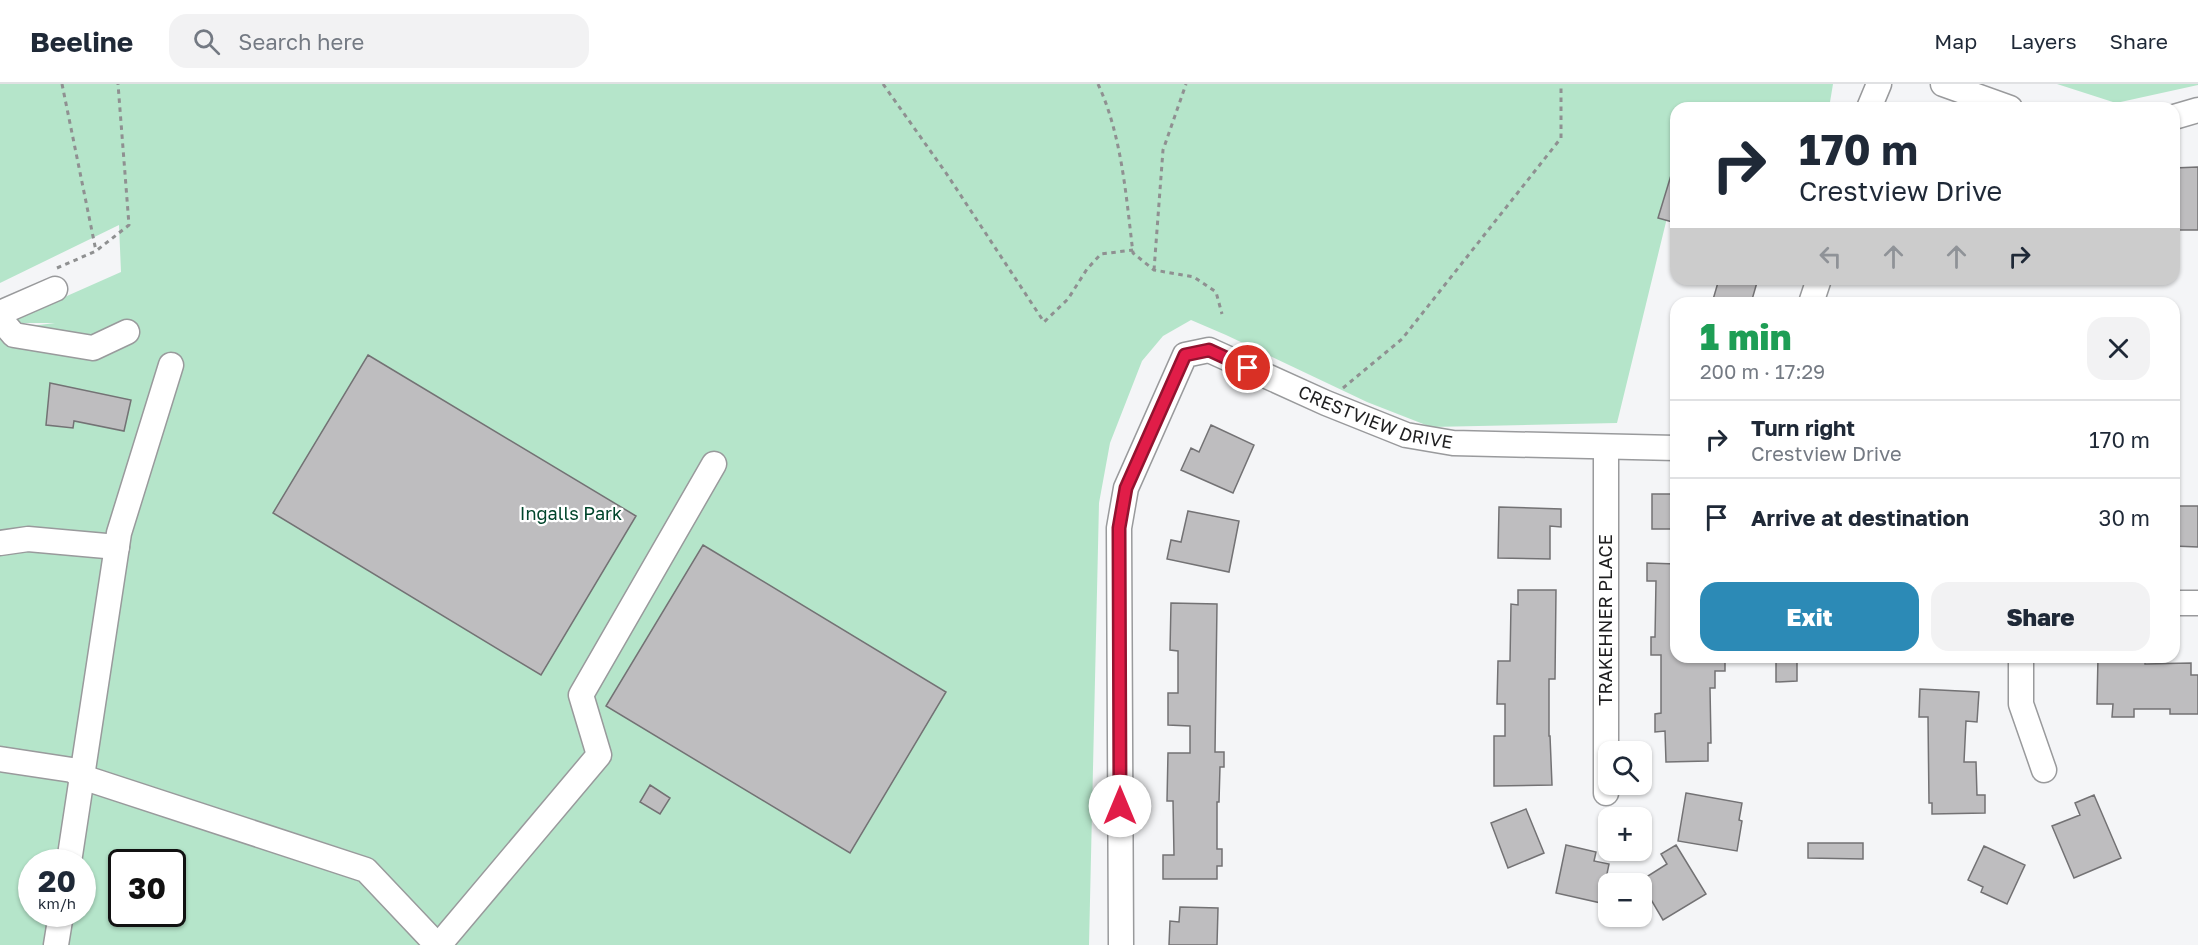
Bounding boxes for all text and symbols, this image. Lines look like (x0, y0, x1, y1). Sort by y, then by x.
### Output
search box (169, 14, 589, 68)
text: Beeline (30, 25, 133, 58)
icon: search (190, 25, 223, 58)
text: Search here (238, 28, 364, 55)
text: Map (1934, 28, 1977, 54)
text: Layers (2010, 28, 2077, 54)
text: Share (2110, 28, 2168, 54)
text: 170 m (1799, 124, 1918, 174)
icon: right (1700, 126, 1778, 204)
text: Crestview Drive (1799, 175, 2002, 207)
icon: left (1814, 240, 1847, 273)
icon: ahead (1877, 240, 1910, 273)
icon: ahead (1940, 240, 1973, 273)
icon: right (2003, 240, 2036, 273)
text: 1 min (1700, 315, 1791, 358)
button: close (2087, 317, 2150, 380)
pin (1222, 342, 1273, 393)
icon: arrive (1231, 351, 1264, 384)
text: 200 m · 17:29 (1700, 359, 1825, 383)
street label: CRESTVIEW DRIVE (1295, 380, 1454, 453)
text: Turn right (1751, 414, 1855, 441)
icon: right (1700, 423, 1733, 456)
text: 170 m (2089, 426, 2150, 453)
text: Crestview Drive (1751, 441, 1902, 465)
icon: arrive (1700, 501, 1733, 534)
park label: Ingalls Park (520, 502, 622, 524)
text: Arrive at destination (1751, 504, 1969, 531)
text: 30 m (2099, 504, 2150, 531)
street label: TRAKEHNER PLACE (1594, 534, 1616, 706)
button: Exit (1700, 582, 1919, 651)
button: Share (1931, 582, 2150, 651)
map controls (1598, 741, 1652, 927)
button: search (1598, 741, 1652, 795)
position arrow (1088, 774, 1152, 838)
button: + (1598, 807, 1652, 861)
speed limit sign: 30 (108, 849, 186, 927)
text: 20 (38, 863, 76, 899)
button: − (1598, 873, 1652, 927)
text: km/h (38, 894, 76, 912)

